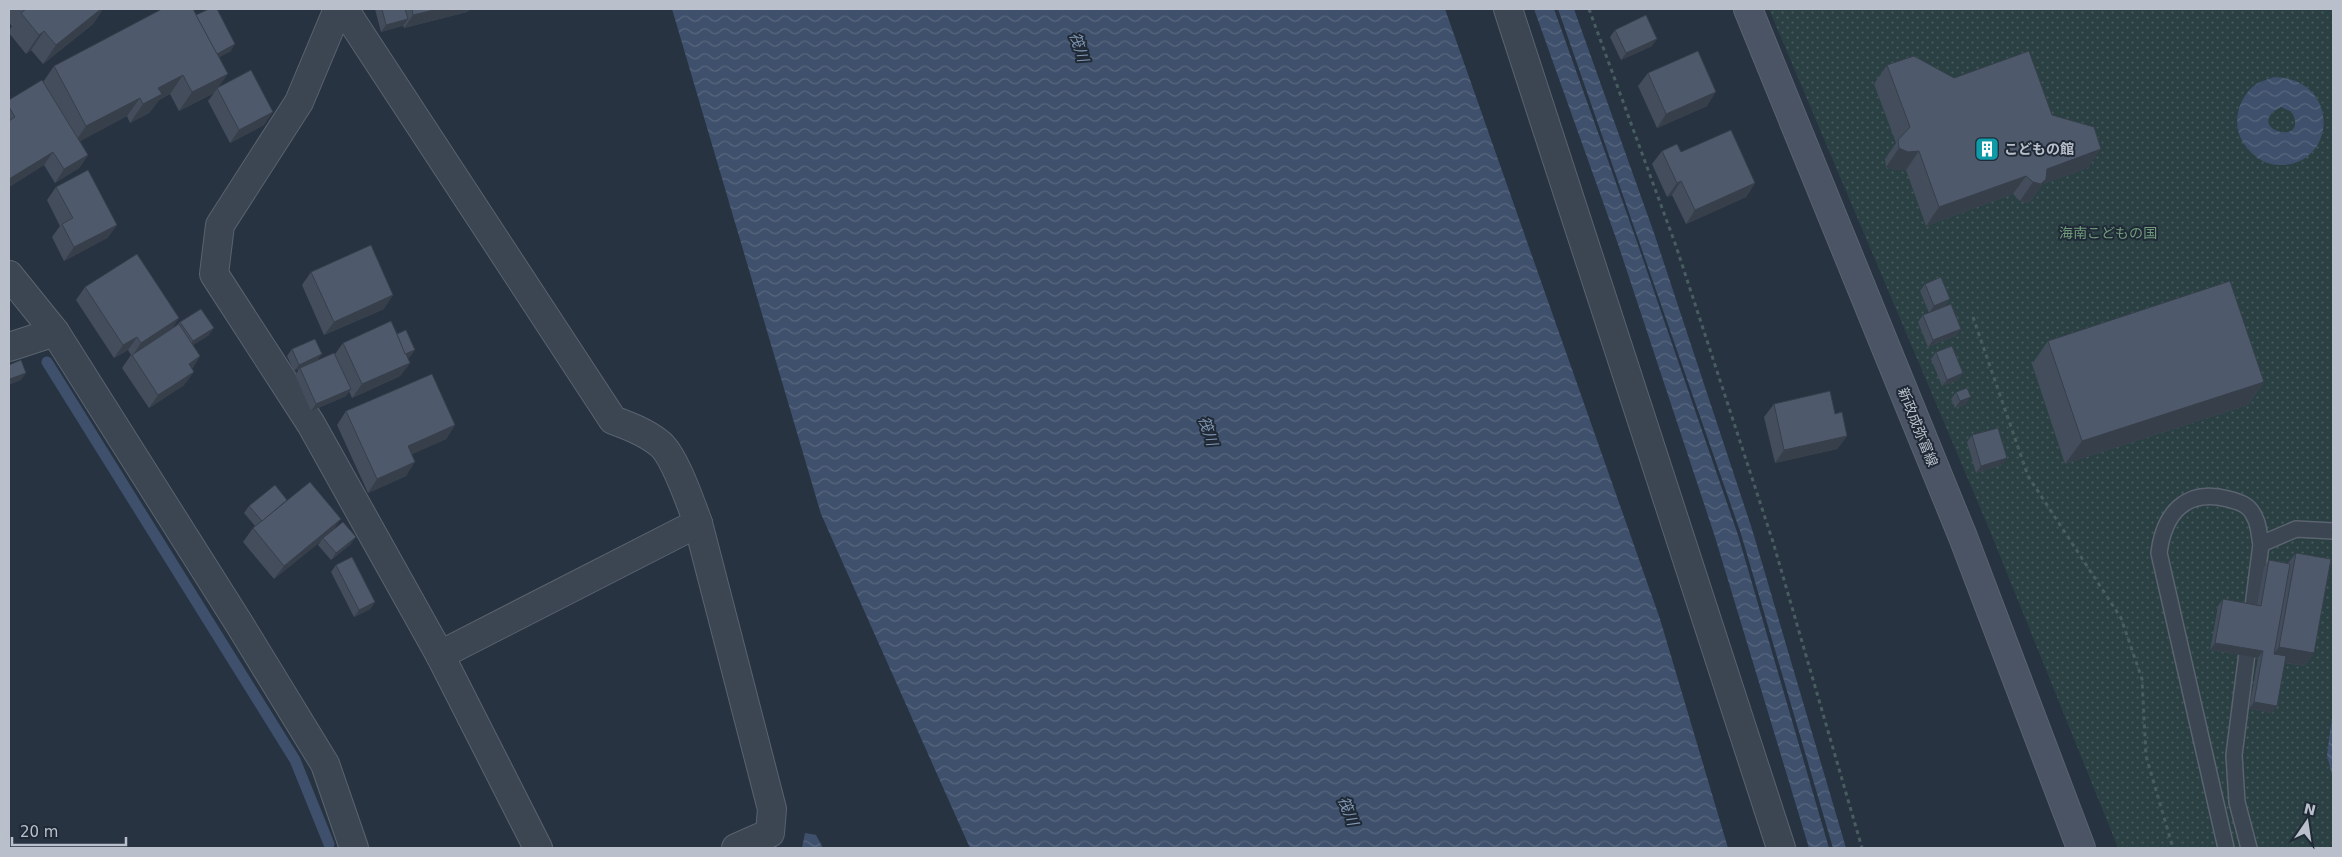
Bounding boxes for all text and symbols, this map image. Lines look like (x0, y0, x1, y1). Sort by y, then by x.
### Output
water label: 筏川 (1066, 30, 1093, 66)
building icon: こどもの館 (1974, 136, 2000, 162)
place label: こどもの館 (2004, 141, 2074, 157)
park label: 海南こどもの国 (2059, 225, 2157, 241)
street label: 新政成弥富線 (1895, 385, 1941, 469)
water label: 筏川 (1195, 414, 1222, 450)
water label: 筏川 (1334, 794, 1363, 830)
north arrow (2282, 797, 2332, 847)
text: N (2302, 800, 2317, 818)
scale bar (12, 814, 126, 846)
text: 20 m (20, 823, 58, 841)

